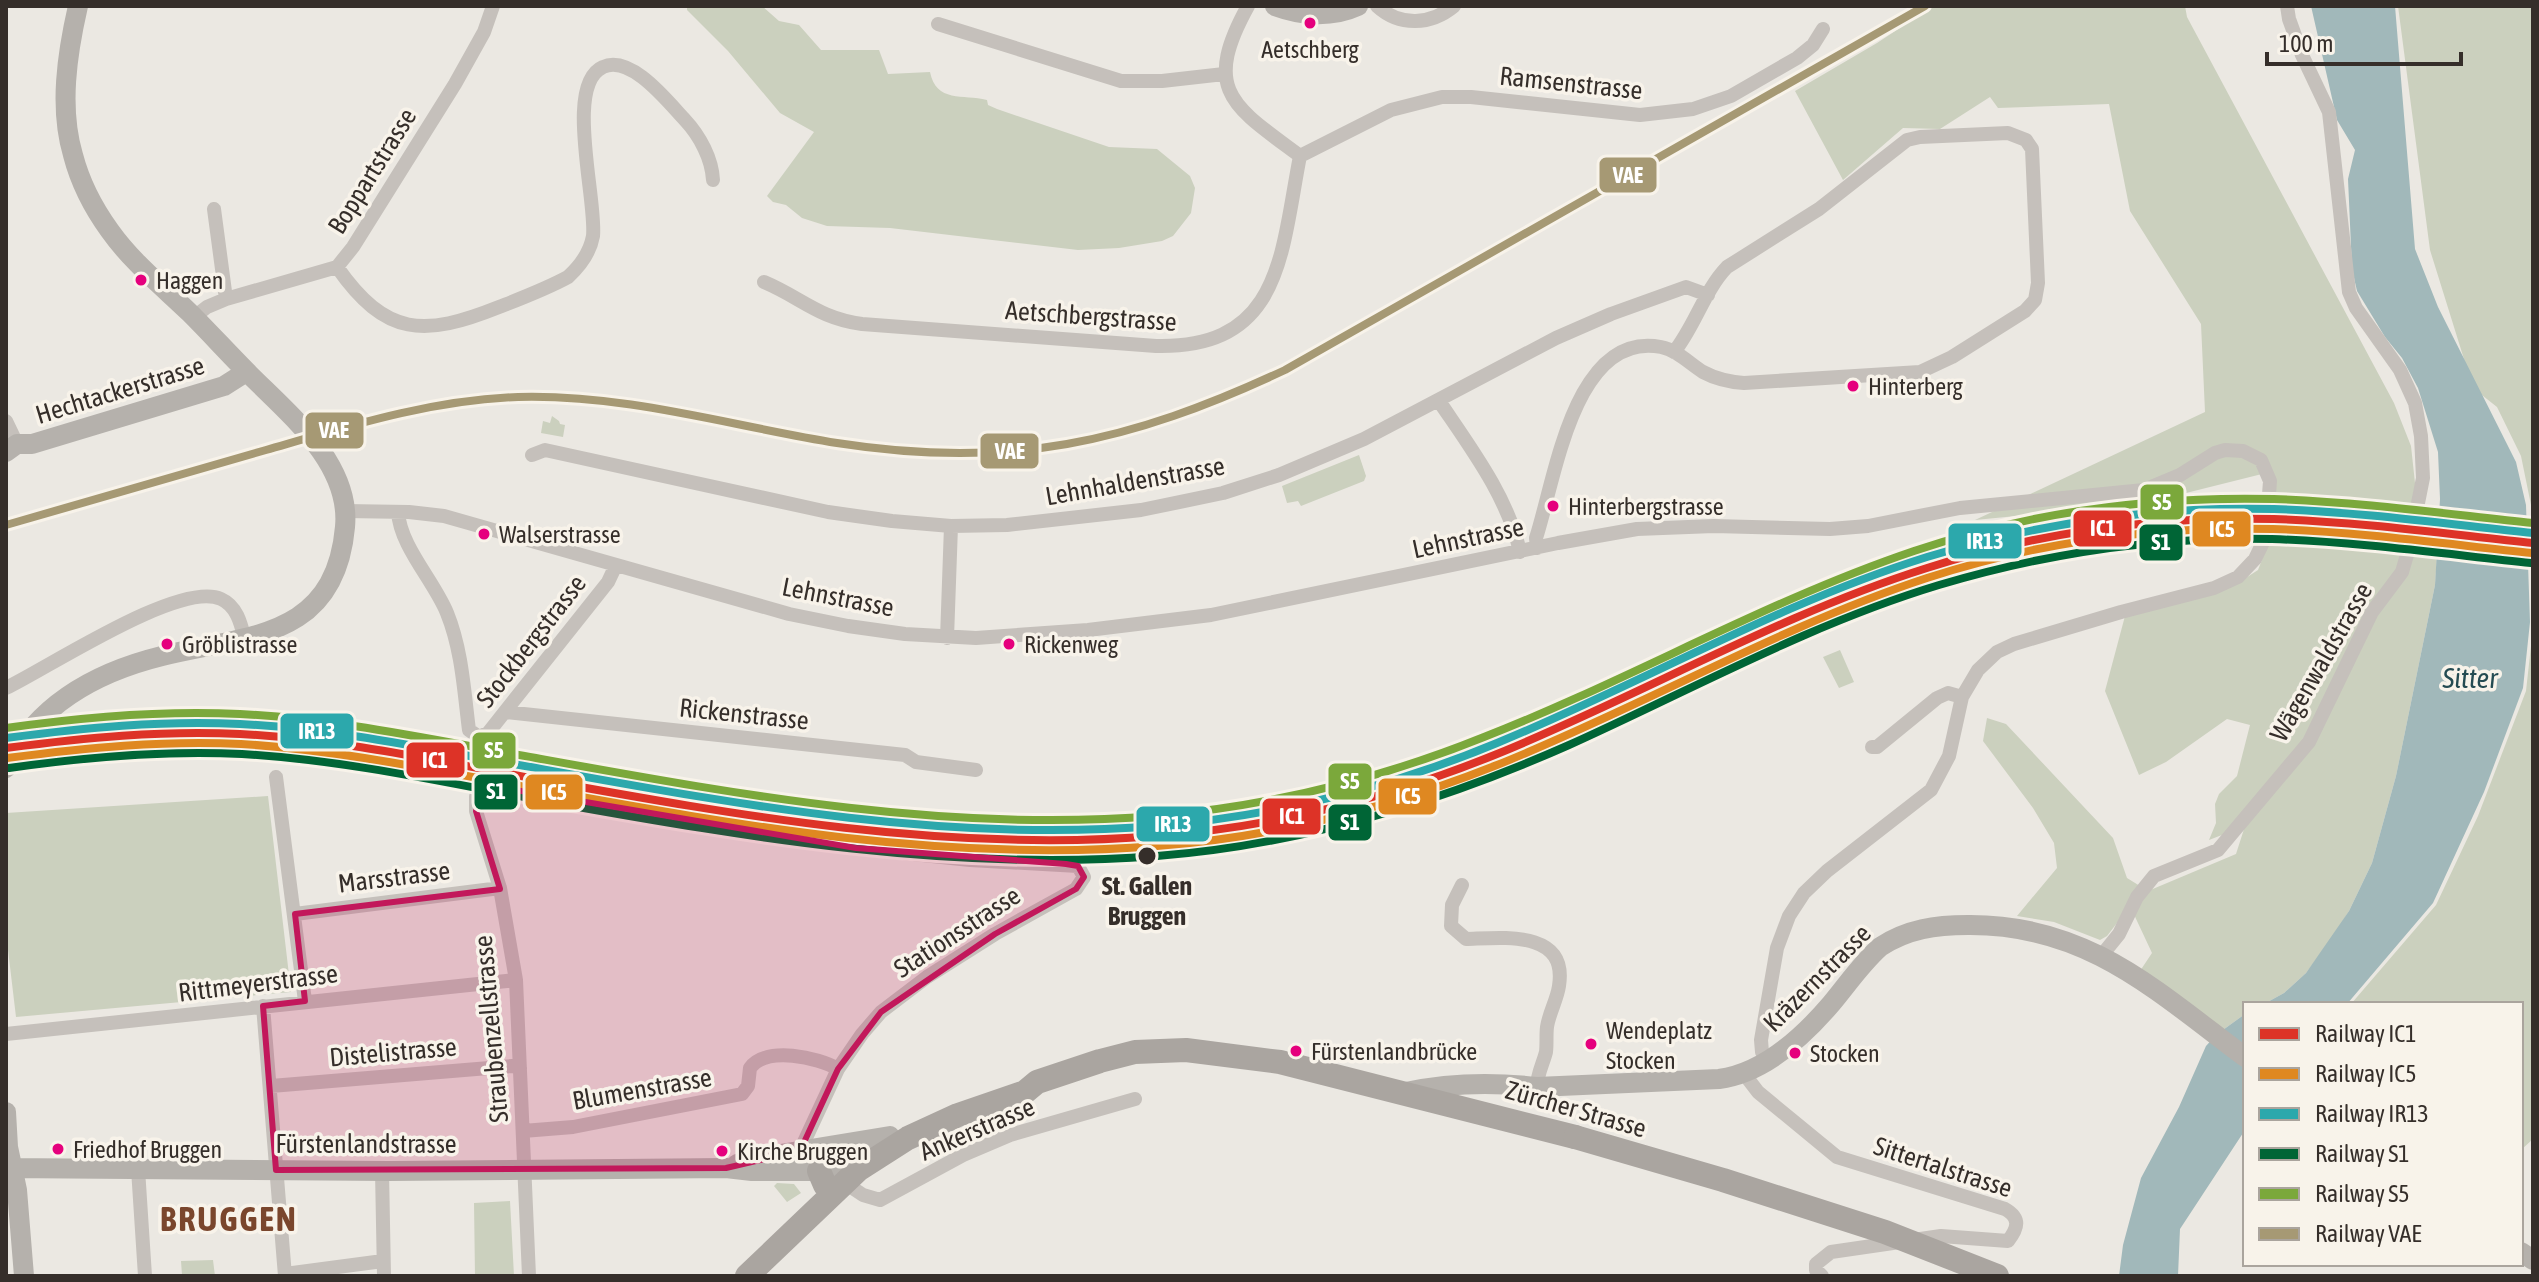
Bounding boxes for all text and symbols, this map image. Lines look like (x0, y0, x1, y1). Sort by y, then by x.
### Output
marker: Aetschberg (1302, 15, 1318, 31)
scale bar (2267, 16, 2461, 66)
text: 100 m (2279, 30, 2333, 57)
place label: Aetschberg (1261, 36, 1359, 63)
street label: Ramsenstrasse (1498, 61, 1644, 105)
street label: Boppartstrasse (322, 103, 422, 239)
line badge: VAE (1598, 156, 1658, 194)
text: VAE (1612, 162, 1644, 188)
place label: Haggen (156, 267, 223, 294)
marker: Haggen (133, 272, 149, 288)
street label: Aetschbergstrasse (1004, 295, 1178, 337)
street label: Hechtackerstrasse (32, 350, 208, 430)
place label: Hinterberg (1868, 373, 1963, 400)
marker: Hinterberg (1845, 378, 1861, 394)
line badge: VAE (304, 411, 365, 450)
text: VAE (318, 417, 350, 443)
line badge: VAE (979, 432, 1040, 470)
text: VAE (994, 438, 1026, 464)
street label: Lehnhaldenstrasse (1043, 450, 1227, 512)
line badge: S5 (2139, 483, 2185, 521)
text: S5 (2152, 489, 2172, 515)
place label: Hinterbergstrasse (1568, 493, 1724, 520)
marker: Hinterbergstrasse (1545, 498, 1561, 514)
line badge: IC1 (2072, 509, 2133, 548)
line badge: IC5 (2191, 510, 2252, 548)
street label: Lehnstrasse (1410, 512, 1526, 564)
text: IC1 (2090, 515, 2116, 541)
text: IC5 (2209, 516, 2235, 542)
place label: Walserstrasse (499, 521, 621, 548)
line badge: IR13 (1947, 522, 2023, 560)
line badge: S1 (2138, 523, 2184, 562)
marker: Walserstrasse (476, 526, 492, 542)
text: IR13 (1966, 528, 2004, 554)
text: S1 (2151, 529, 2171, 555)
street label: Stockbergstrasse (470, 569, 592, 713)
street label: Lehnstrasse (780, 571, 896, 623)
street label: Wägenwaldstrasse (2264, 578, 2378, 746)
place label: Gröblistrasse (182, 631, 297, 658)
place label: Rickenweg (1024, 631, 1119, 658)
marker: Gröblistrasse (159, 636, 175, 652)
marker: Rickenweg (1001, 636, 1017, 652)
water label: Sitter (2441, 662, 2499, 694)
street label: Rickenstrasse (678, 692, 810, 736)
line badge: IR13 (279, 712, 355, 750)
text: IR13 (298, 718, 336, 744)
line badge: S5 (471, 731, 517, 770)
text: S5 (484, 737, 504, 763)
line badge: IC1 (405, 741, 466, 779)
text: IC1 (422, 747, 448, 773)
line badge: S5 (1327, 762, 1373, 801)
text: S5 (1340, 768, 1360, 794)
line badge: S1 (473, 773, 519, 811)
line badge: IC5 (524, 773, 584, 811)
line badge: IC5 (1377, 777, 1438, 816)
text: S1 (486, 778, 506, 804)
text: IC5 (541, 779, 567, 805)
text: IC5 (1395, 783, 1421, 809)
line badge: IC1 (1261, 797, 1322, 836)
text: IC1 (1279, 803, 1305, 829)
line badge: S1 (1327, 803, 1373, 842)
line badge: IR13 (1135, 805, 1211, 843)
text: S1 (1340, 809, 1360, 835)
text: IR13 (1154, 811, 1192, 837)
marker: St. Gallen Bruggen (1136, 845, 1158, 867)
street label: Marsstrasse (336, 855, 452, 899)
place label: St. Gallen Bruggen (1102, 871, 1192, 931)
street label: Stationsstrasse (888, 880, 1026, 984)
street label: Kräzernstrasse (1757, 918, 1877, 1038)
street label: Straubenzellstrasse (468, 934, 514, 1124)
street label: Rittmeyerstrasse (177, 958, 339, 1008)
legend (2243, 1002, 2523, 1266)
place label: Wendeplatz Stocken (1606, 1017, 1712, 1074)
text: Railway IC1 (2315, 1020, 2416, 1047)
street label: Distelistrasse (328, 1031, 458, 1073)
marker: Wendeplatz Stocken (1583, 1036, 1599, 1052)
place label: Fürstenlandbrücke (1311, 1038, 1477, 1065)
place label: Stocken (1810, 1040, 1880, 1067)
marker: Fürstenlandbrücke (1288, 1043, 1304, 1059)
marker: Stocken (1787, 1045, 1803, 1061)
text: Railway IC5 (2315, 1060, 2416, 1087)
street label: Blumenstrasse (570, 1062, 714, 1116)
street label: Zürcher Strasse (1502, 1075, 1650, 1143)
street label: Ankerstrasse (915, 1091, 1039, 1167)
text: Railway IR13 (2315, 1100, 2429, 1127)
street label: Fürstenlandstrasse (275, 1129, 457, 1159)
street label: Sittertalstrasse (1870, 1131, 2016, 1203)
place label: Friedhof Bruggen (73, 1136, 222, 1163)
place label: Kirche Bruggen (737, 1138, 868, 1165)
text: Railway S1 (2315, 1140, 2410, 1167)
marker: Friedhof Bruggen (50, 1141, 66, 1157)
marker: Kirche Bruggen (714, 1143, 730, 1159)
text: Railway S5 (2315, 1180, 2410, 1207)
district label: BRUGGEN (160, 1199, 298, 1238)
text: Railway VAE (2315, 1220, 2422, 1247)

